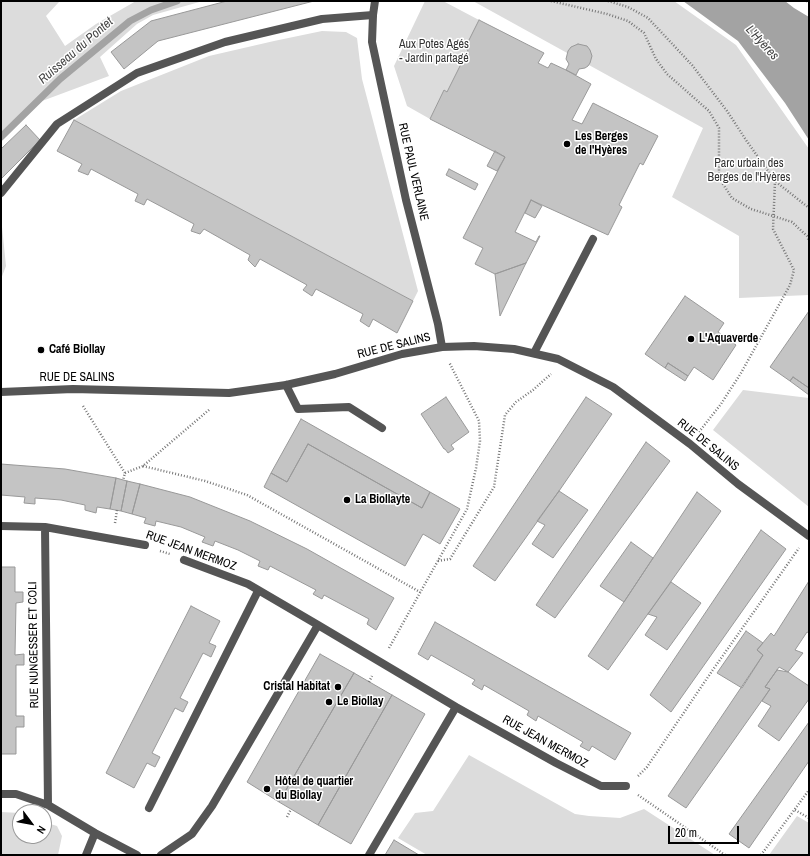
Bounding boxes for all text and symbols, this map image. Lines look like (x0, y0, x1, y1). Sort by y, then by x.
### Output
water label: Ruisseau du Pontet (36, 14, 116, 88)
water label: L'Hyères (742, 22, 782, 64)
park label: Aux Potes Agés - Jardin partagé (399, 38, 469, 66)
street label: RUE PAUL VERLAINE (395, 122, 431, 222)
place label: Les Berges de l'Hyères (575, 130, 628, 158)
marker: Les Berges de l'Hyères (562, 139, 572, 149)
park label: Parc urbain des Berges de l'Hyères (708, 157, 790, 185)
street label: RUE DE SALINS (356, 330, 432, 362)
place label: L'Aquaverde (699, 332, 758, 346)
marker: L'Aquaverde (686, 334, 696, 344)
place label: Café Biollay (49, 343, 105, 357)
marker: Café Biollay (36, 345, 46, 355)
street label: RUE DE SALINS (40, 371, 114, 385)
street label: RUE DE SALINS (674, 416, 742, 474)
place label: La Biollayte (355, 493, 410, 507)
marker: La Biollayte (342, 495, 352, 505)
street label: RUE JEAN MERMOZ (144, 528, 238, 574)
street label: RUE NUNGESSER ET COLI (26, 581, 42, 709)
place label: Cristal Habitat (263, 680, 330, 694)
marker: Cristal Habitat (333, 682, 343, 692)
place label: Le Biollay (337, 695, 383, 709)
marker: Le Biollay (324, 697, 334, 707)
street label: RUE JEAN MERMOZ (500, 713, 590, 771)
place label: Hôtel de quartier du Biollay (275, 775, 353, 803)
marker: Hôtel de quartier du Biollay (262, 784, 272, 794)
north arrow (12, 804, 52, 844)
scale bar (670, 818, 741, 844)
text: N (34, 823, 49, 836)
text: 20 m (675, 825, 697, 841)

